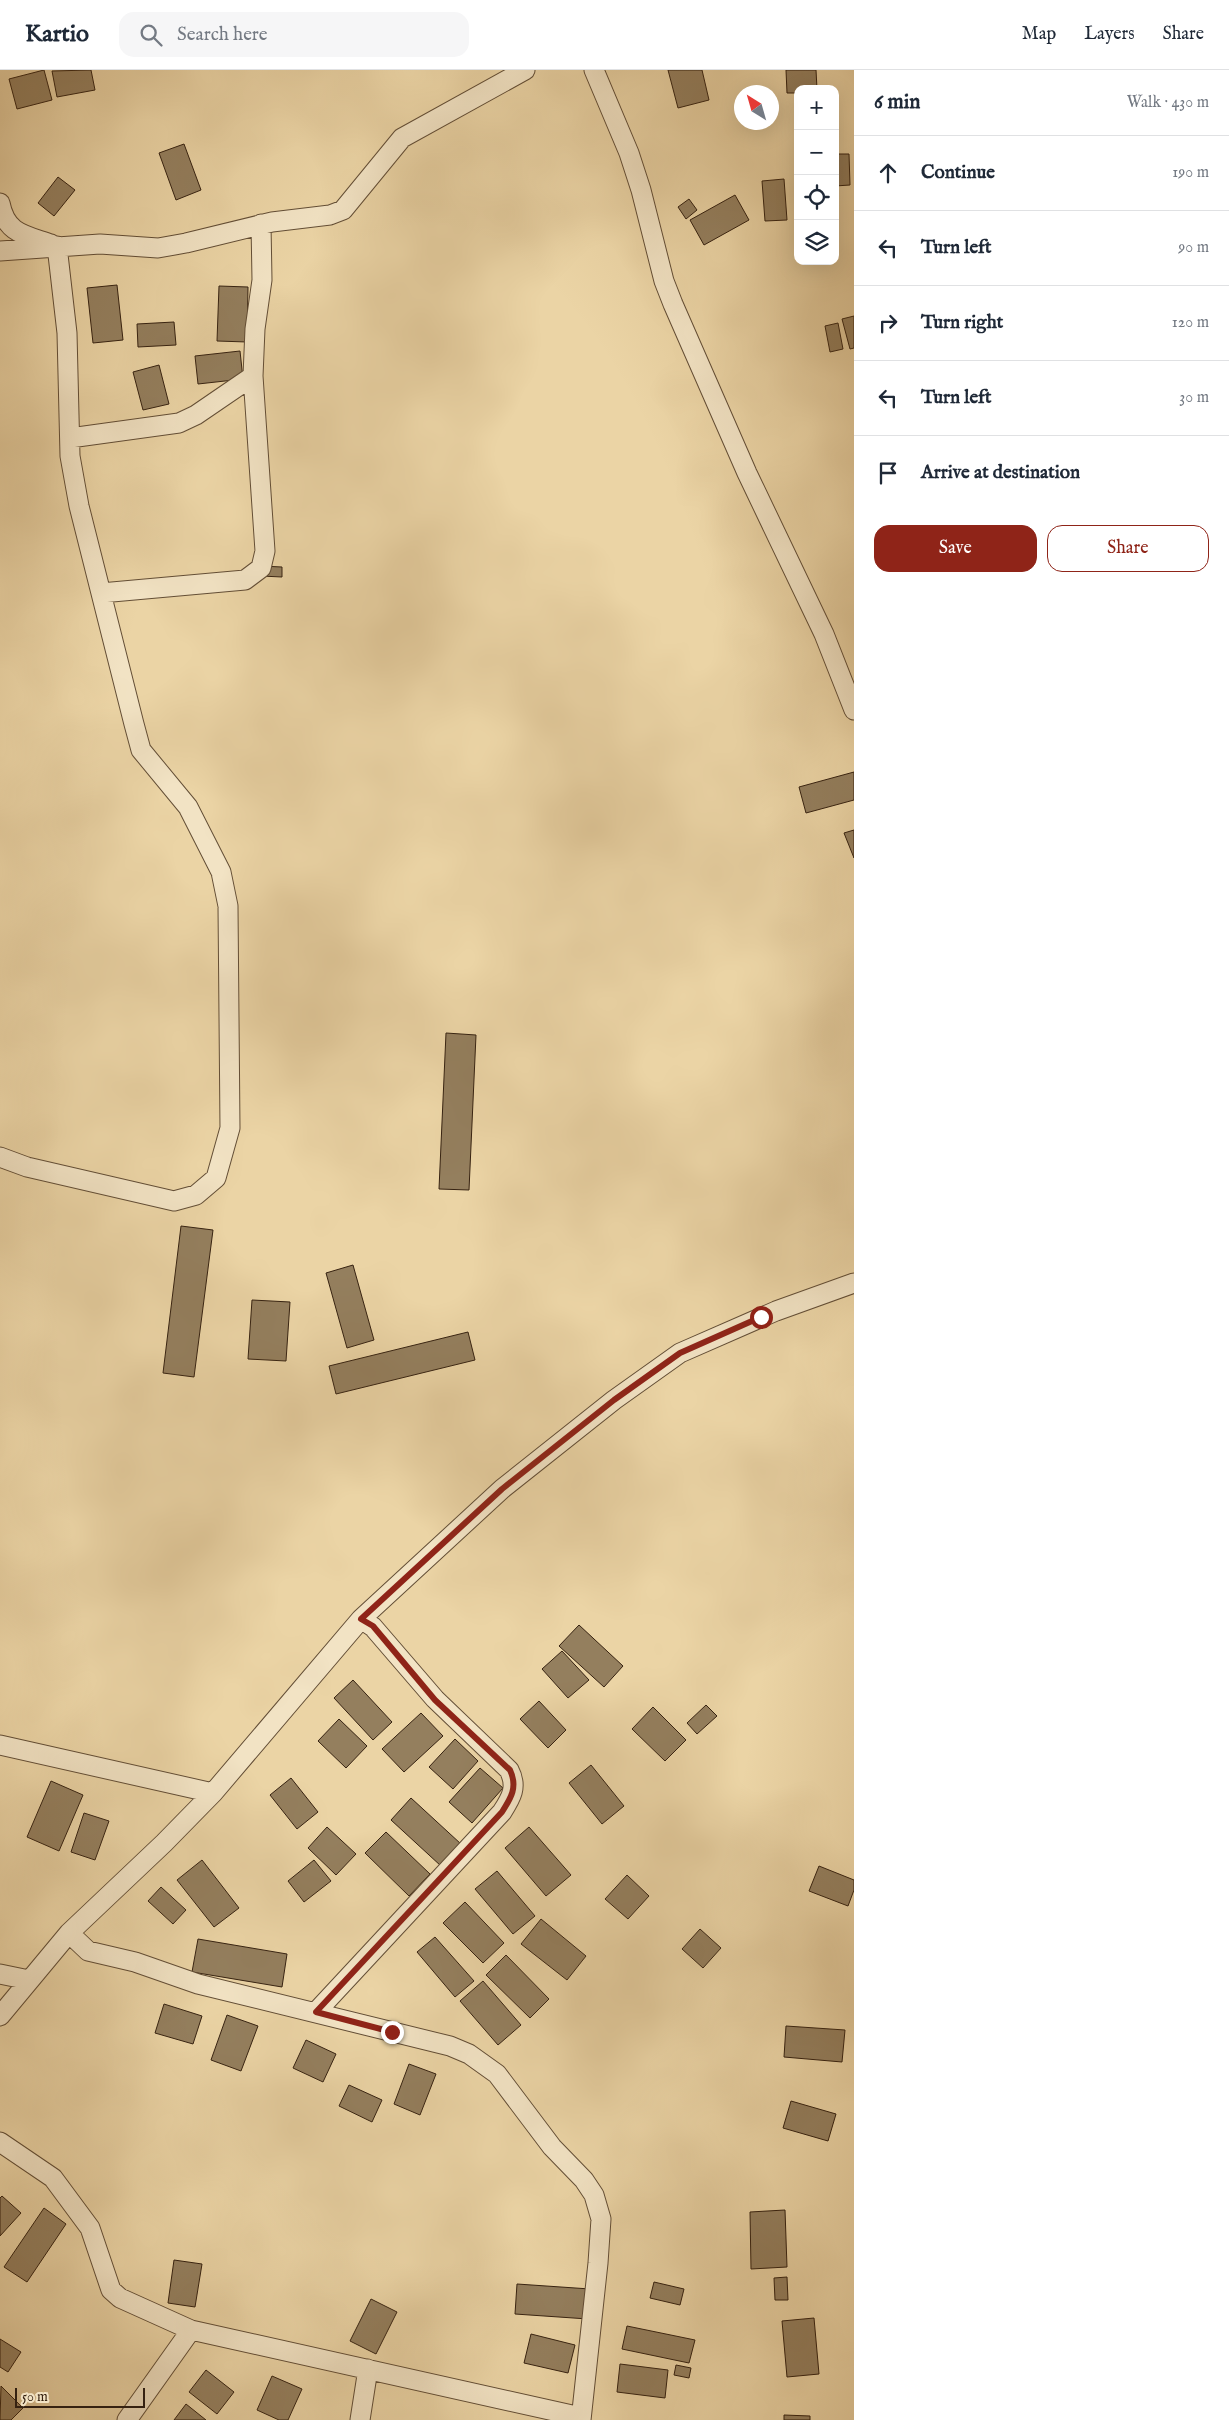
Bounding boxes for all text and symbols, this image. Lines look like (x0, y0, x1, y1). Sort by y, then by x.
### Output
search box (119, 12, 469, 57)
text: Kartio (25, 19, 89, 50)
icon: search (137, 21, 165, 49)
text: Search here (177, 23, 268, 47)
text: Map (1022, 23, 1056, 46)
text: Layers (1084, 23, 1135, 46)
text: Share (1163, 23, 1204, 46)
north arrow (734, 85, 779, 130)
map controls (794, 85, 839, 265)
button: + (794, 85, 839, 130)
text: 6 min (874, 89, 920, 116)
text: Walk · 430 m (1127, 93, 1209, 113)
button: − (794, 130, 839, 175)
icon: ahead (874, 159, 902, 187)
text: Continue (921, 161, 995, 185)
text: 190 m (1172, 163, 1209, 183)
button: locate (794, 175, 839, 220)
button: layers (794, 220, 839, 265)
icon: left (874, 234, 902, 262)
text: Turn left (921, 236, 992, 260)
text: 90 m (1178, 238, 1209, 258)
icon: right (874, 309, 902, 337)
text: Turn right (921, 311, 1003, 335)
text: 120 m (1172, 313, 1209, 333)
icon: left (874, 384, 902, 412)
text: Turn left (921, 386, 992, 410)
text: 30 m (1179, 388, 1209, 408)
icon: arrive (874, 459, 902, 487)
text: Arrive at destination (921, 461, 1080, 485)
button: Save (874, 525, 1037, 572)
button: Share (1047, 525, 1209, 572)
route start (750, 1306, 773, 1329)
route end (381, 2021, 404, 2044)
scale bar (15, 2385, 145, 2408)
text: 50 m (22, 2388, 48, 2406)

